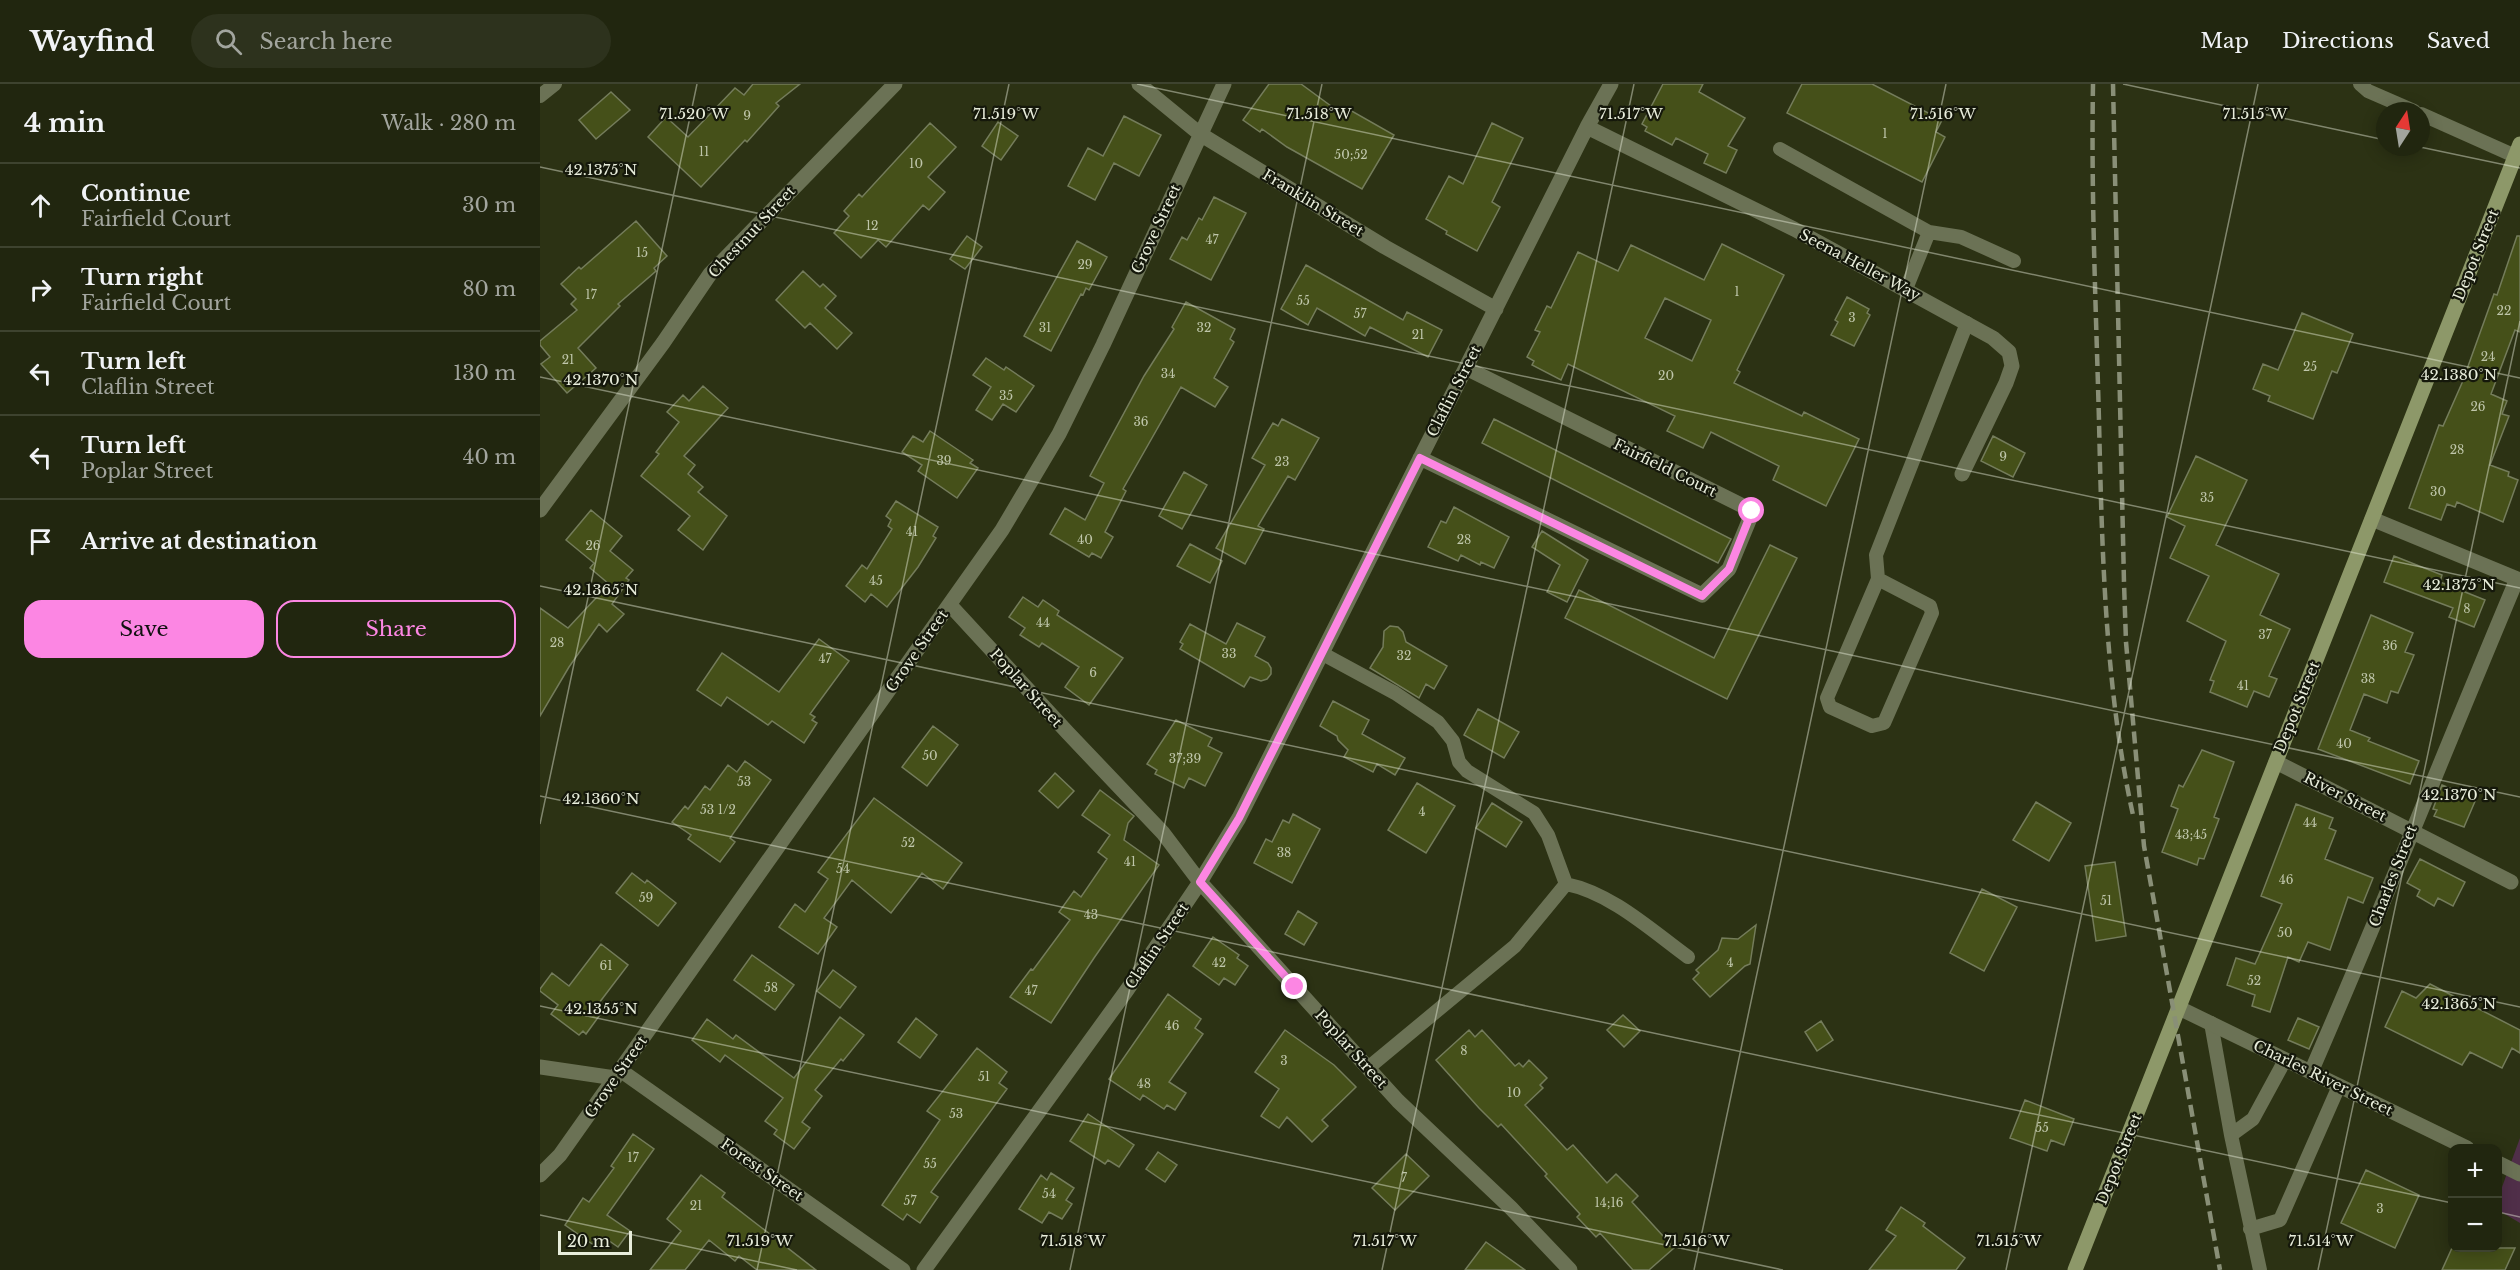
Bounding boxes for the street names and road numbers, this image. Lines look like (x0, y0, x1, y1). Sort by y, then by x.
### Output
street label: Franklin Street (1259, 165, 1368, 240)
street label: Chestnut Street (704, 181, 799, 282)
street label: Grove Street (1127, 181, 1185, 276)
street label: Depot Street (2449, 206, 2503, 303)
street label: Seena Heller Way (1796, 225, 1924, 305)
street label: Claflin Street (1422, 342, 1485, 440)
street label: Fairfield Court (1611, 434, 1720, 501)
street label: Grove Street (881, 606, 952, 696)
street label: Poplar Street (986, 644, 1067, 731)
street label: Depot Street (2270, 658, 2324, 755)
street label: River Street (2301, 768, 2390, 826)
street label: Charles Street (2364, 822, 2421, 929)
street label: Claflin Street (1121, 899, 1193, 993)
street label: Poplar Street (1311, 1005, 1392, 1092)
street label: Grove Street (580, 1032, 651, 1122)
street label: Charles River Street (2250, 1036, 2396, 1120)
street label: Depot Street (2092, 1110, 2146, 1207)
street label: Forest Street (717, 1134, 808, 1205)

